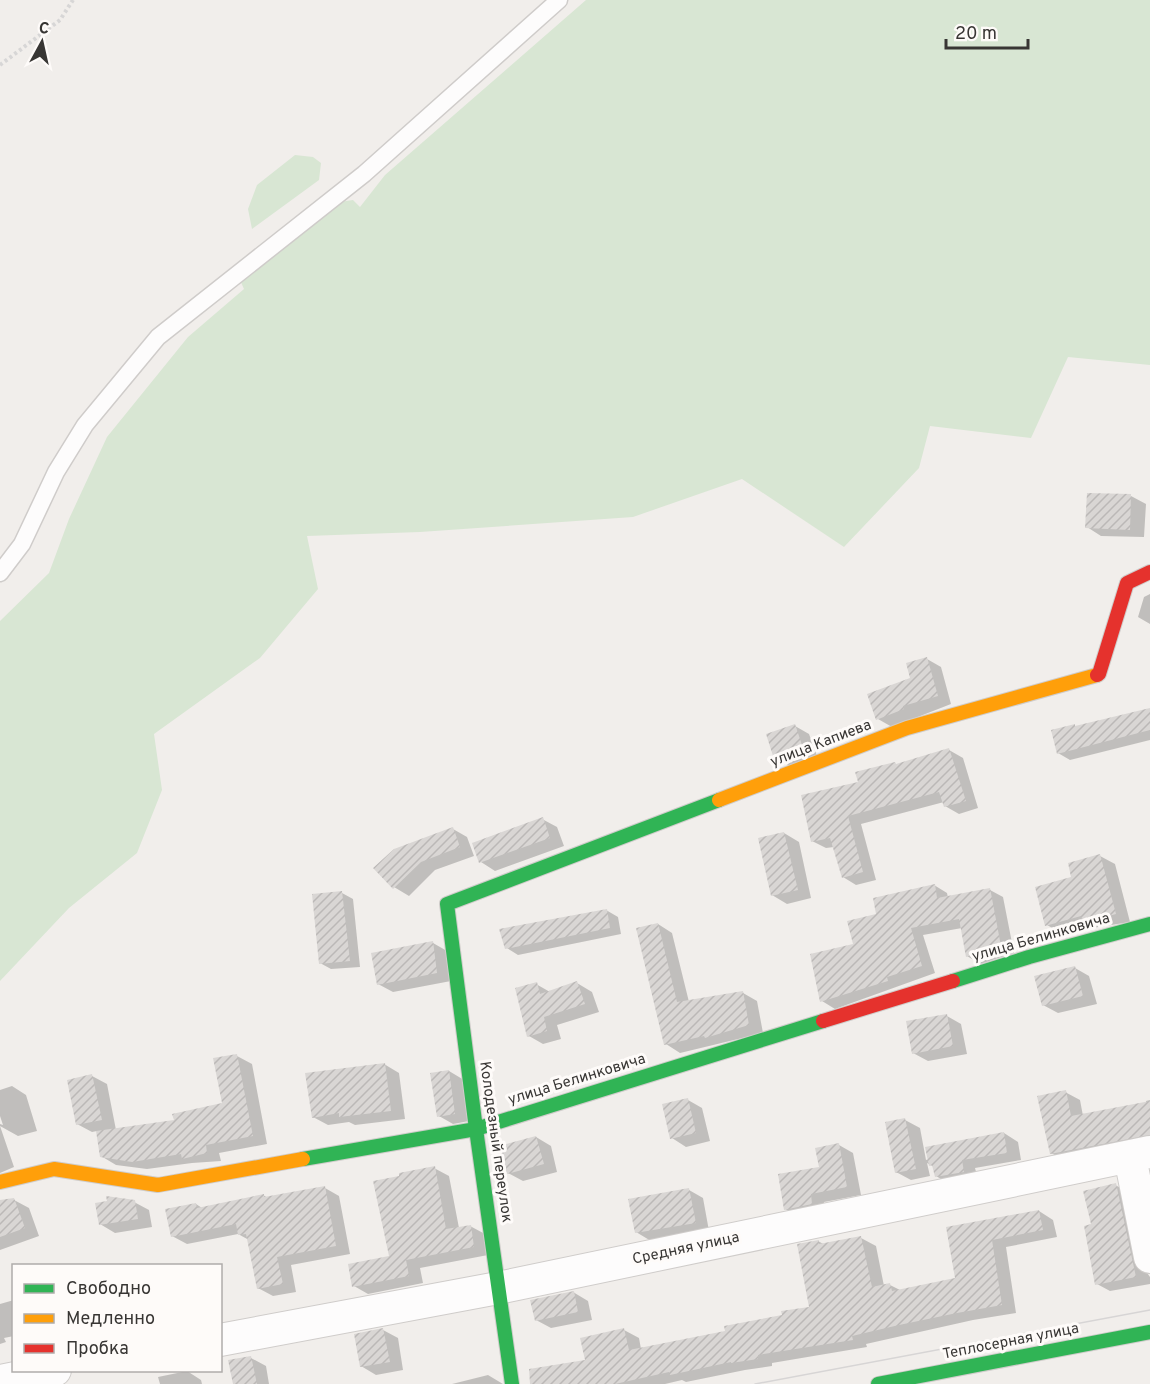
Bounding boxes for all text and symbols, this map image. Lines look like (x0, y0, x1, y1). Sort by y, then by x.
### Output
north arrow (12, 12, 72, 72)
scale bar (946, 12, 1028, 50)
text: С (37, 19, 50, 40)
text: 20 m (955, 23, 997, 46)
street label: улица Капиева (768, 716, 874, 772)
street label: улица Белинковича (970, 909, 1112, 967)
street label: улица Белинковича (506, 1050, 648, 1110)
street label: Колодезный переулок (474, 1060, 516, 1224)
street label: Средняя улица (631, 1228, 741, 1270)
legend (12, 1264, 222, 1372)
text: Свободно (66, 1278, 151, 1301)
text: Медленно (66, 1308, 155, 1331)
street label: Теплосерная улица (941, 1319, 1081, 1365)
text: Пробка (66, 1338, 129, 1361)

